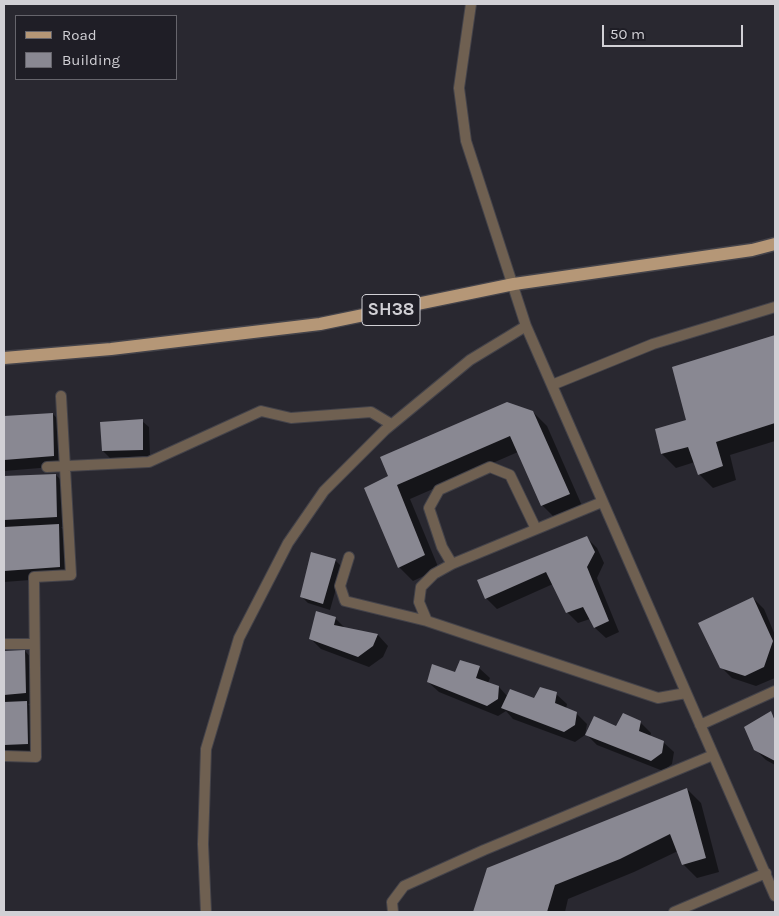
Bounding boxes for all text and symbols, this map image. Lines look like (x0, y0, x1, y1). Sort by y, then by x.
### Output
legend (15, 15, 178, 80)
scale bar (604, 15, 745, 47)
text: 50 m (610, 25, 645, 43)
text: Road (62, 26, 97, 44)
text: Building (62, 51, 120, 69)
road number: SH38 (362, 294, 420, 326)

